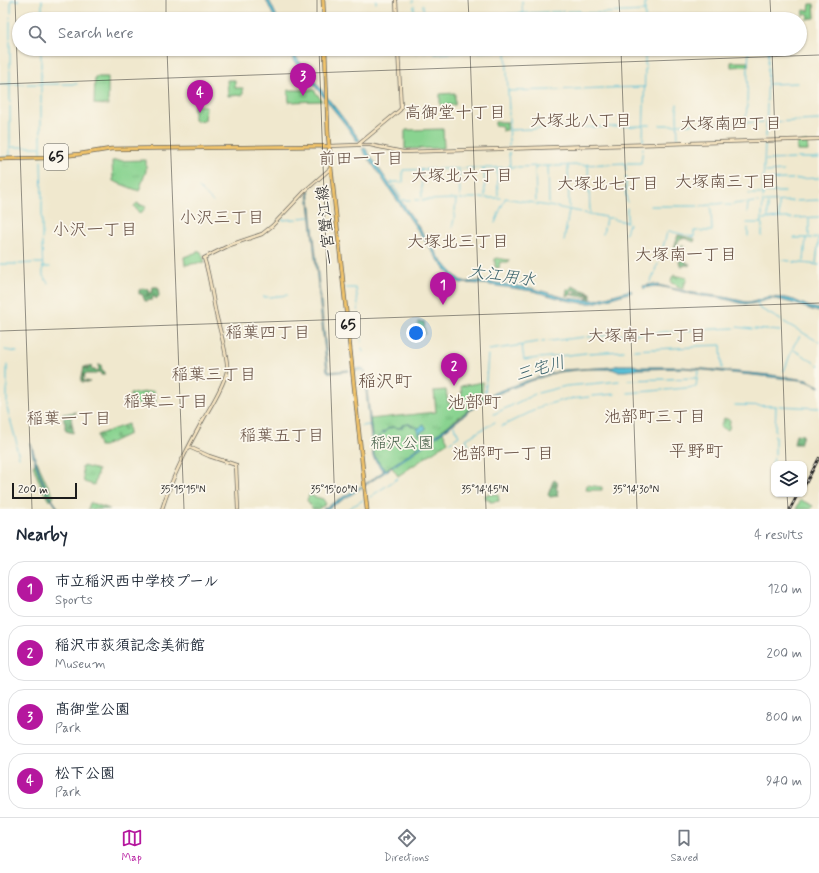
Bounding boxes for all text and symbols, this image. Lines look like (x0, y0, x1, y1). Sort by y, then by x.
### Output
search box (12, 12, 807, 56)
icon: search (26, 23, 48, 45)
text: Search here (58, 24, 134, 44)
pin: 3 (290, 63, 316, 96)
pin: 4 (187, 80, 213, 113)
district label: 高御堂十丁目 (404, 102, 506, 124)
district label: 大塚北八丁目 (530, 110, 632, 132)
district label: 大塚南四丁目 (680, 113, 782, 135)
road number: 65 (44, 144, 68, 170)
district label: 前田一丁目 (319, 148, 404, 170)
district label: 大塚北六丁目 (411, 165, 513, 187)
district label: 大塚南三丁目 (675, 171, 777, 193)
district label: 大塚北七丁目 (557, 173, 659, 195)
street label: 一宮蟹江線 (312, 184, 341, 266)
district label: 小沢三丁目 (180, 207, 265, 229)
district label: 小沢一丁目 (53, 219, 138, 241)
district label: 大塚北三丁目 (407, 231, 509, 253)
district label: 大塚南一丁目 (635, 244, 737, 266)
water label: 大江用水 (467, 260, 537, 292)
pin: 1 (430, 272, 456, 305)
road number: 65 (336, 312, 360, 338)
district label: 稲葉四丁目 (226, 322, 311, 344)
your location (406, 323, 426, 343)
district label: 大塚南十一丁目 (588, 325, 707, 347)
water label: 三宅川 (513, 351, 568, 387)
pin: 2 (441, 353, 467, 386)
district label: 稲葉三丁目 (172, 364, 257, 386)
district label: 稲沢町 (358, 370, 412, 394)
district label: 稲葉二丁目 (124, 391, 209, 413)
district label: 池部町 (447, 391, 501, 415)
district label: 池部町三丁目 (604, 406, 706, 428)
district label: 稲葉一丁目 (27, 408, 112, 430)
district label: 稲葉五丁目 (240, 425, 325, 447)
park label: 稲沢公園 (370, 433, 434, 454)
district label: 平野町 (669, 440, 723, 464)
district label: 池部町一丁目 (452, 443, 554, 465)
map controls (771, 461, 807, 497)
button: layers (771, 461, 807, 497)
scale bar (12, 481, 77, 500)
text: 200 m (18, 483, 48, 497)
text: 35°15'15"N (160, 483, 206, 497)
text: 35°15'00"N (311, 483, 358, 497)
text: 35°14'45"N (461, 483, 509, 497)
text: 35°14'30"N (613, 483, 660, 497)
text: Nearby (16, 524, 68, 546)
text: 4 results (754, 527, 803, 544)
text: 市立稲沢西中学校プール (55, 572, 219, 592)
text: 1 (27, 581, 33, 598)
text: 120 m (768, 581, 802, 598)
text: Sports (55, 592, 93, 609)
text: 稲沢市荻須記念美術館 (55, 636, 205, 656)
text: 2 (27, 645, 33, 662)
text: 200 m (767, 645, 802, 662)
text: Museum (55, 656, 106, 673)
text: 髙御堂公園 (55, 700, 130, 720)
text: 3 (27, 709, 33, 726)
text: 800 m (766, 709, 802, 726)
text: Park (55, 720, 81, 737)
text: 松下公園 (55, 764, 115, 784)
text: 4 (26, 773, 34, 790)
text: 940 m (766, 773, 802, 790)
text: Park (55, 784, 81, 801)
tab: Map (121, 827, 143, 865)
tab: Directions (384, 827, 429, 865)
tab: Saved (671, 827, 698, 865)

